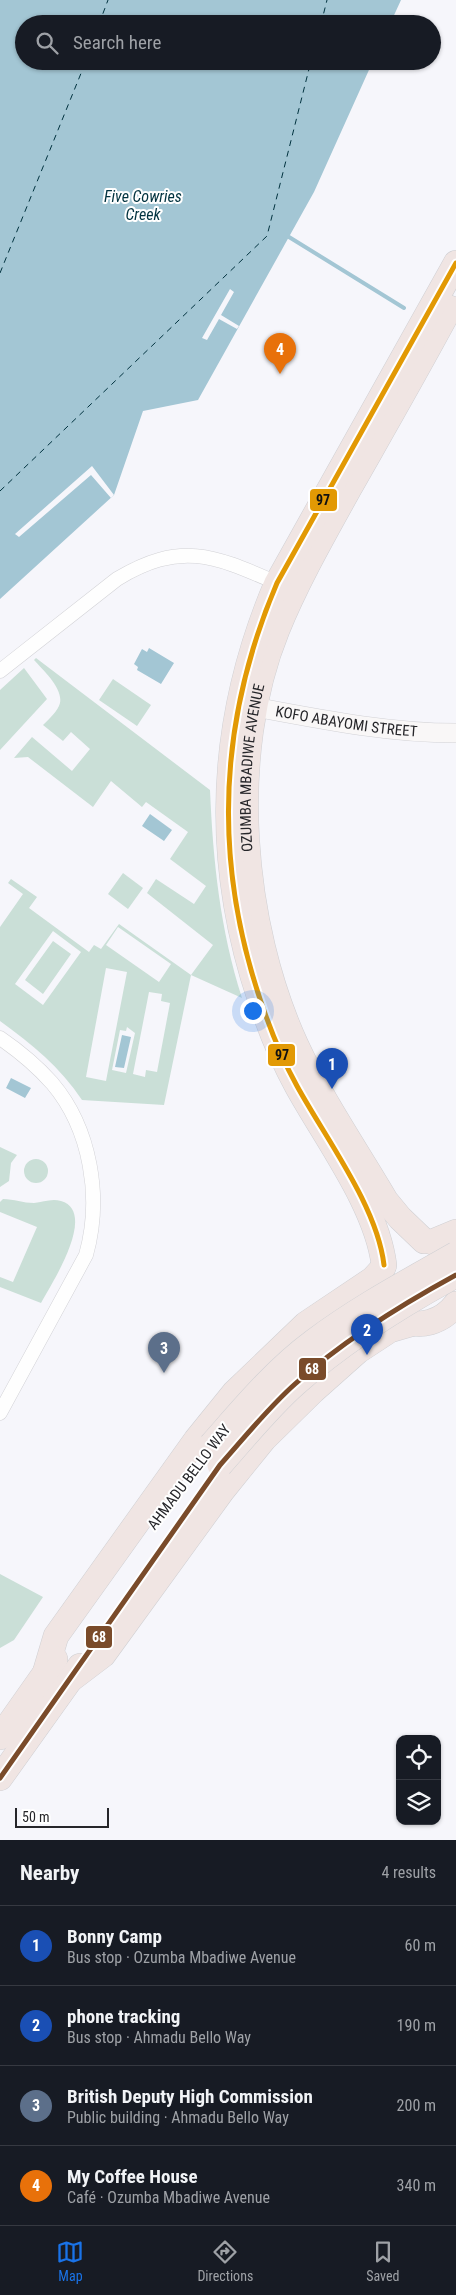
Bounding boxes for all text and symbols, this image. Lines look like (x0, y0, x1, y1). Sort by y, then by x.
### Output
search box (15, 15, 441, 70)
icon: search (33, 29, 61, 57)
text: Search here (73, 31, 161, 54)
water label: Five Cowries Creek (104, 187, 182, 224)
pin: 4 (264, 333, 296, 374)
line badge: 97 (309, 488, 338, 512)
text: 97 (316, 492, 330, 508)
street label: OZUMBA MBADIWE AVENUE (237, 682, 268, 852)
street label: KOFO ABAYOMI STREET (274, 702, 418, 741)
your location (240, 998, 266, 1024)
line badge: 97 (267, 1043, 296, 1067)
text: 97 (275, 1047, 289, 1063)
pin: 1 (316, 1048, 348, 1089)
pin: 2 (351, 1314, 383, 1355)
pin: 3 (148, 1332, 180, 1373)
line badge: 68 (298, 1357, 327, 1381)
text: 68 (305, 1361, 319, 1377)
street label: AHMADU BELLO WAY (143, 1421, 235, 1533)
line badge: 68 (85, 1625, 113, 1649)
text: 68 (92, 1629, 106, 1645)
map controls (396, 1735, 441, 1825)
button: locate (396, 1735, 441, 1780)
button: layers (396, 1780, 441, 1825)
scale bar (15, 1805, 109, 1828)
text: 50 m (22, 1809, 50, 1825)
text: Nearby (20, 1861, 79, 1885)
text: 4 results (381, 1863, 436, 1882)
text: Bonny Camp (67, 1925, 162, 1948)
text: 1 (32, 1936, 40, 1955)
text: 60 m (404, 1936, 436, 1955)
text: Bus stop · Ozumba Mbadiwe Avenue (67, 1948, 296, 1967)
text: phone tracking (67, 2005, 180, 2028)
text: 2 (32, 2016, 40, 2035)
text: 190 m (397, 2016, 436, 2035)
text: Bus stop · Ahmadu Bello Way (67, 2028, 251, 2047)
text: British Deputy High Commission (67, 2085, 313, 2108)
text: 3 (32, 2096, 40, 2115)
text: 200 m (397, 2096, 436, 2115)
text: Public building · Ahmadu Bello Way (67, 2108, 289, 2127)
text: My Coffee House (67, 2165, 198, 2188)
text: 4 (32, 2176, 40, 2195)
text: 340 m (397, 2176, 436, 2195)
text: Café · Ozumba Mbadiwe Avenue (67, 2188, 270, 2207)
tab: Map (56, 2238, 84, 2284)
tab: Directions (197, 2238, 253, 2284)
tab: Saved (366, 2238, 400, 2284)

